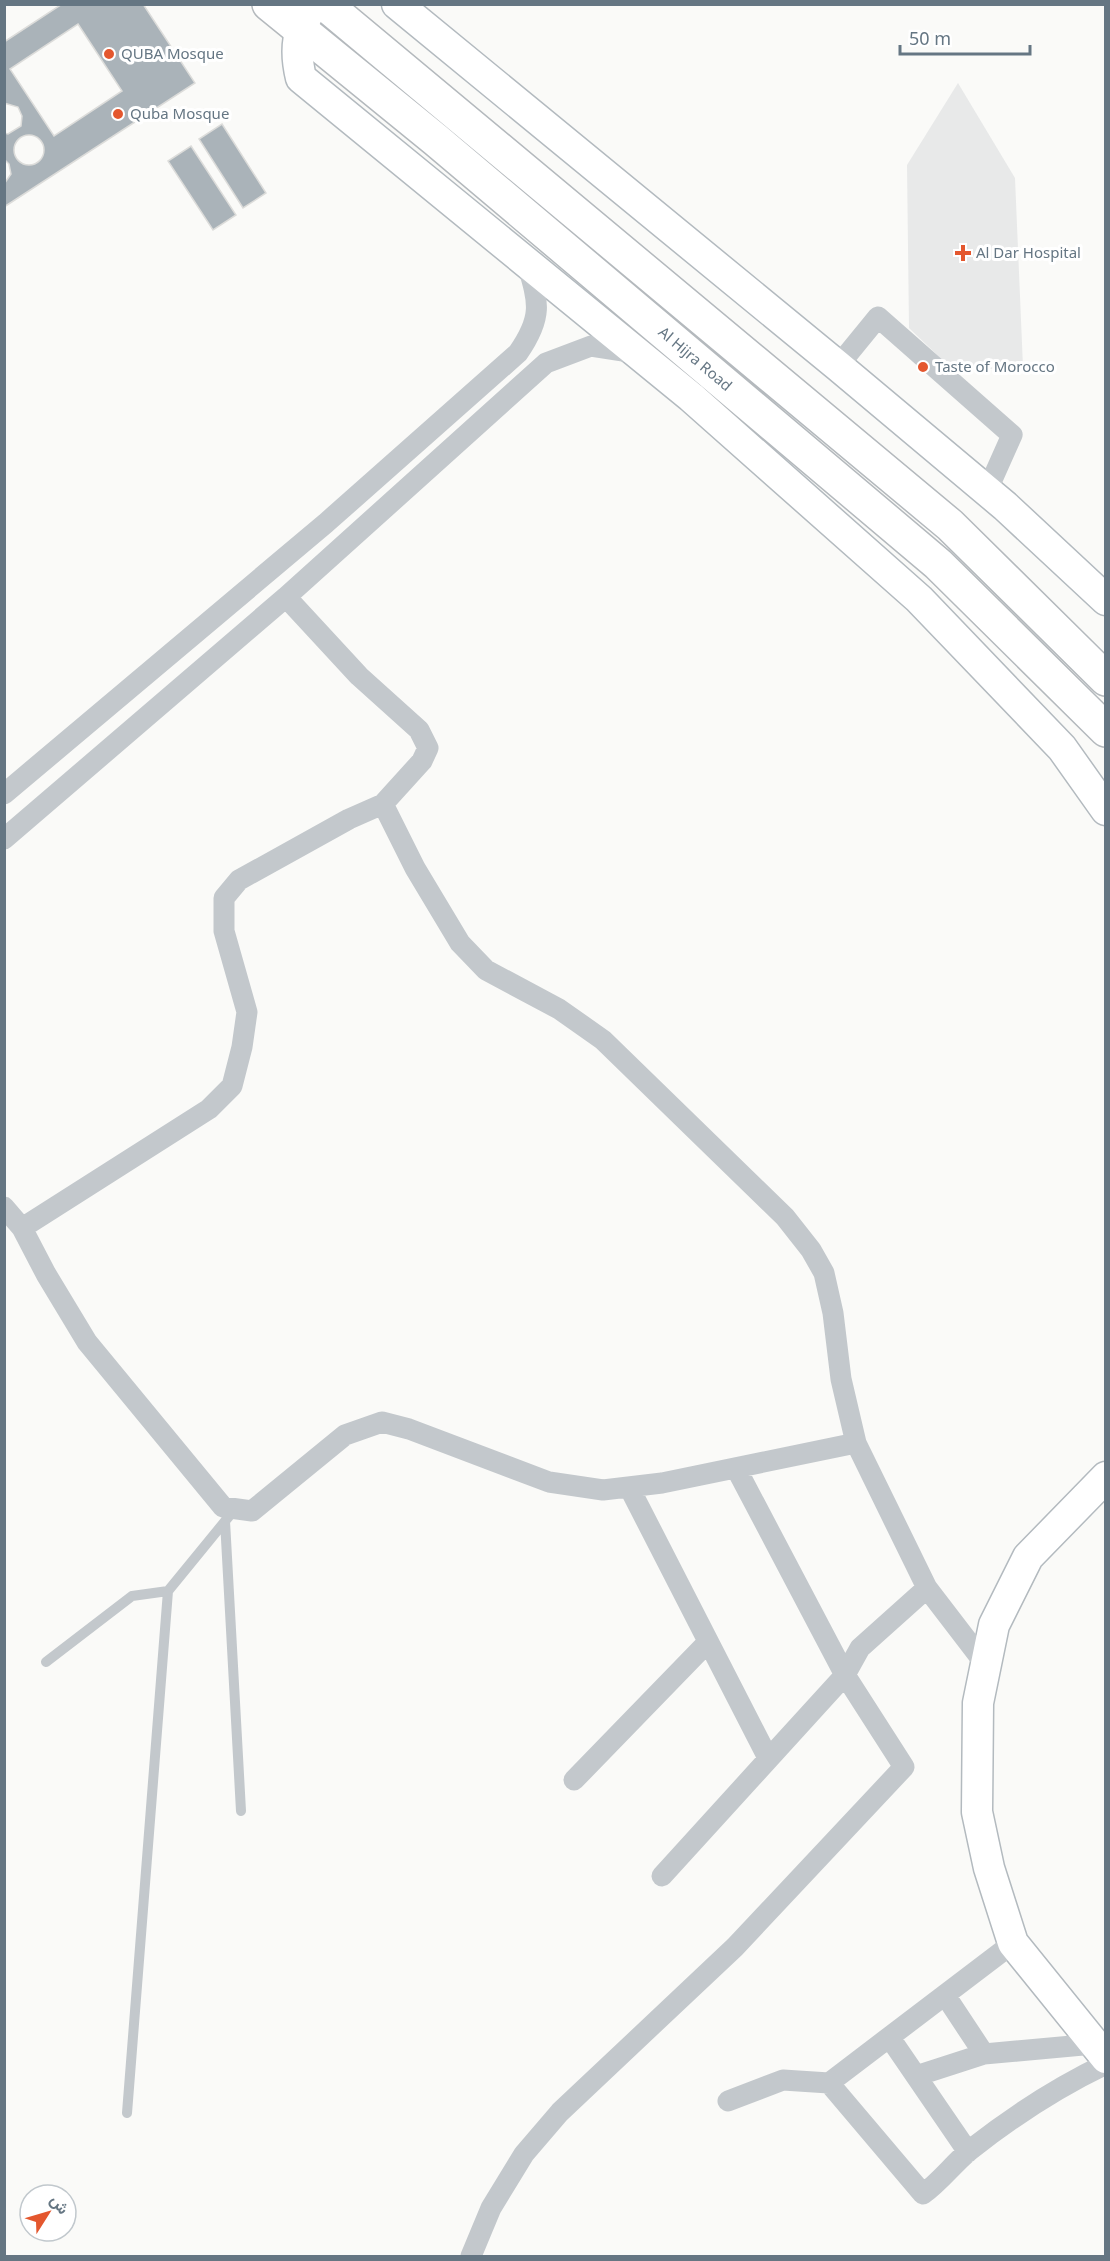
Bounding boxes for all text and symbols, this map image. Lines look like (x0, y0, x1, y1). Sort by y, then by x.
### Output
scale bar (900, 18, 1030, 56)
text: 50 m (909, 26, 951, 50)
place label: QUBA Mosque (121, 43, 224, 63)
marker: QUBA Mosque (102, 47, 116, 61)
place label: Quba Mosque (130, 103, 229, 123)
marker: Quba Mosque (111, 107, 125, 121)
place label: Al Dar Hospital (976, 242, 1081, 262)
marker: Al Dar Hospital (954, 244, 972, 262)
street label: Al Hijra Road (655, 321, 737, 395)
place label: Taste of Morocco (935, 356, 1055, 376)
marker: Taste of Morocco (916, 360, 930, 374)
north arrow (18, 2183, 78, 2243)
text: ش (45, 2190, 75, 2218)

